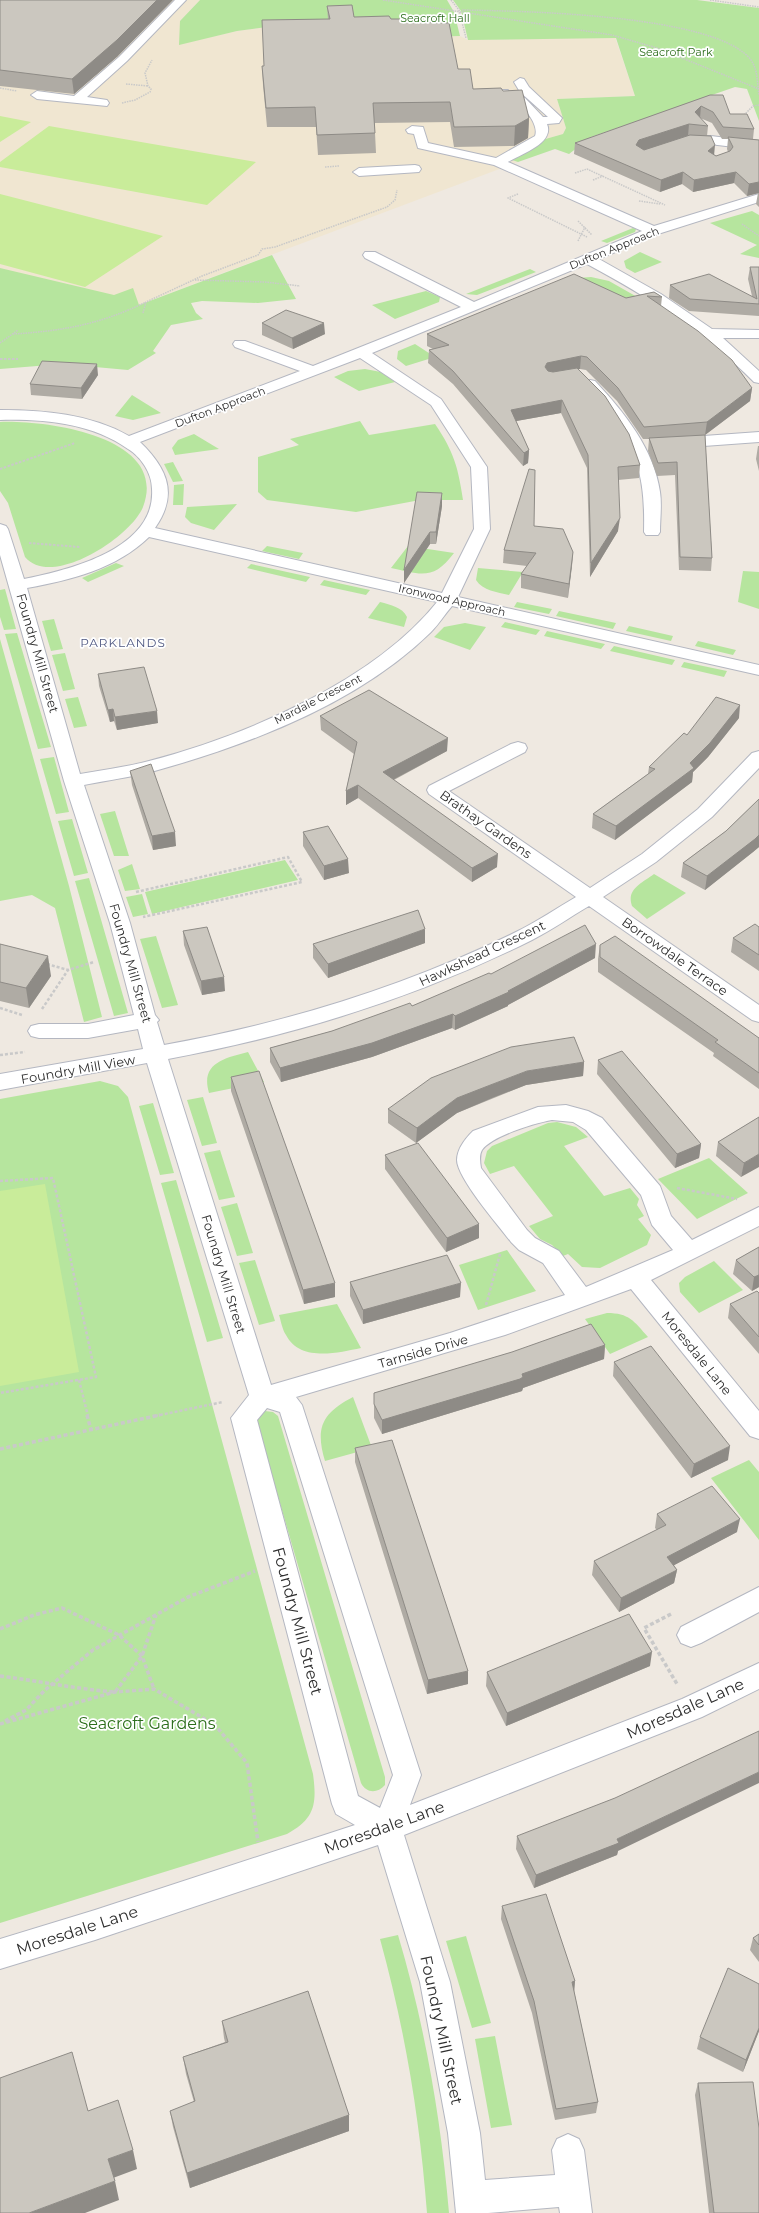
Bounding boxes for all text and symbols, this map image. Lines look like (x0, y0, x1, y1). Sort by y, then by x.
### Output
park label: Seacroft Hall (400, 11, 470, 25)
park label: Seacroft Park (639, 45, 713, 59)
street label: Dufton Approach (567, 224, 661, 272)
street label: Dufton Approach (173, 383, 267, 431)
street label: Ironwood Approach (397, 581, 507, 619)
street label: Foundry Mill Street (13, 591, 63, 715)
district label: PARKLANDS (80, 635, 166, 650)
street label: Mardale Crescent (272, 671, 365, 727)
street label: Brathay Gardens (437, 786, 535, 862)
street label: Foundry Mill Street (106, 901, 156, 1025)
street label: Borrowdale Terrace (619, 913, 731, 999)
street label: Hawkshead Crescent (416, 917, 548, 989)
street label: Foundry Mill View (20, 1051, 137, 1087)
street label: Foundry Mill Street (198, 1213, 250, 1335)
street label: Moresdale Lane (658, 1308, 736, 1398)
street label: Tarnside Drive (376, 1331, 470, 1371)
street label: Foundry Mill Street (269, 1545, 327, 1698)
street label: Moresdale Lane (623, 1674, 747, 1743)
park label: Seacroft Gardens (78, 1714, 216, 1733)
street label: Moresdale Lane (321, 1797, 447, 1858)
street label: Moresdale Lane (14, 1902, 140, 1959)
street label: Foundry Mill Street (416, 1954, 467, 2107)

